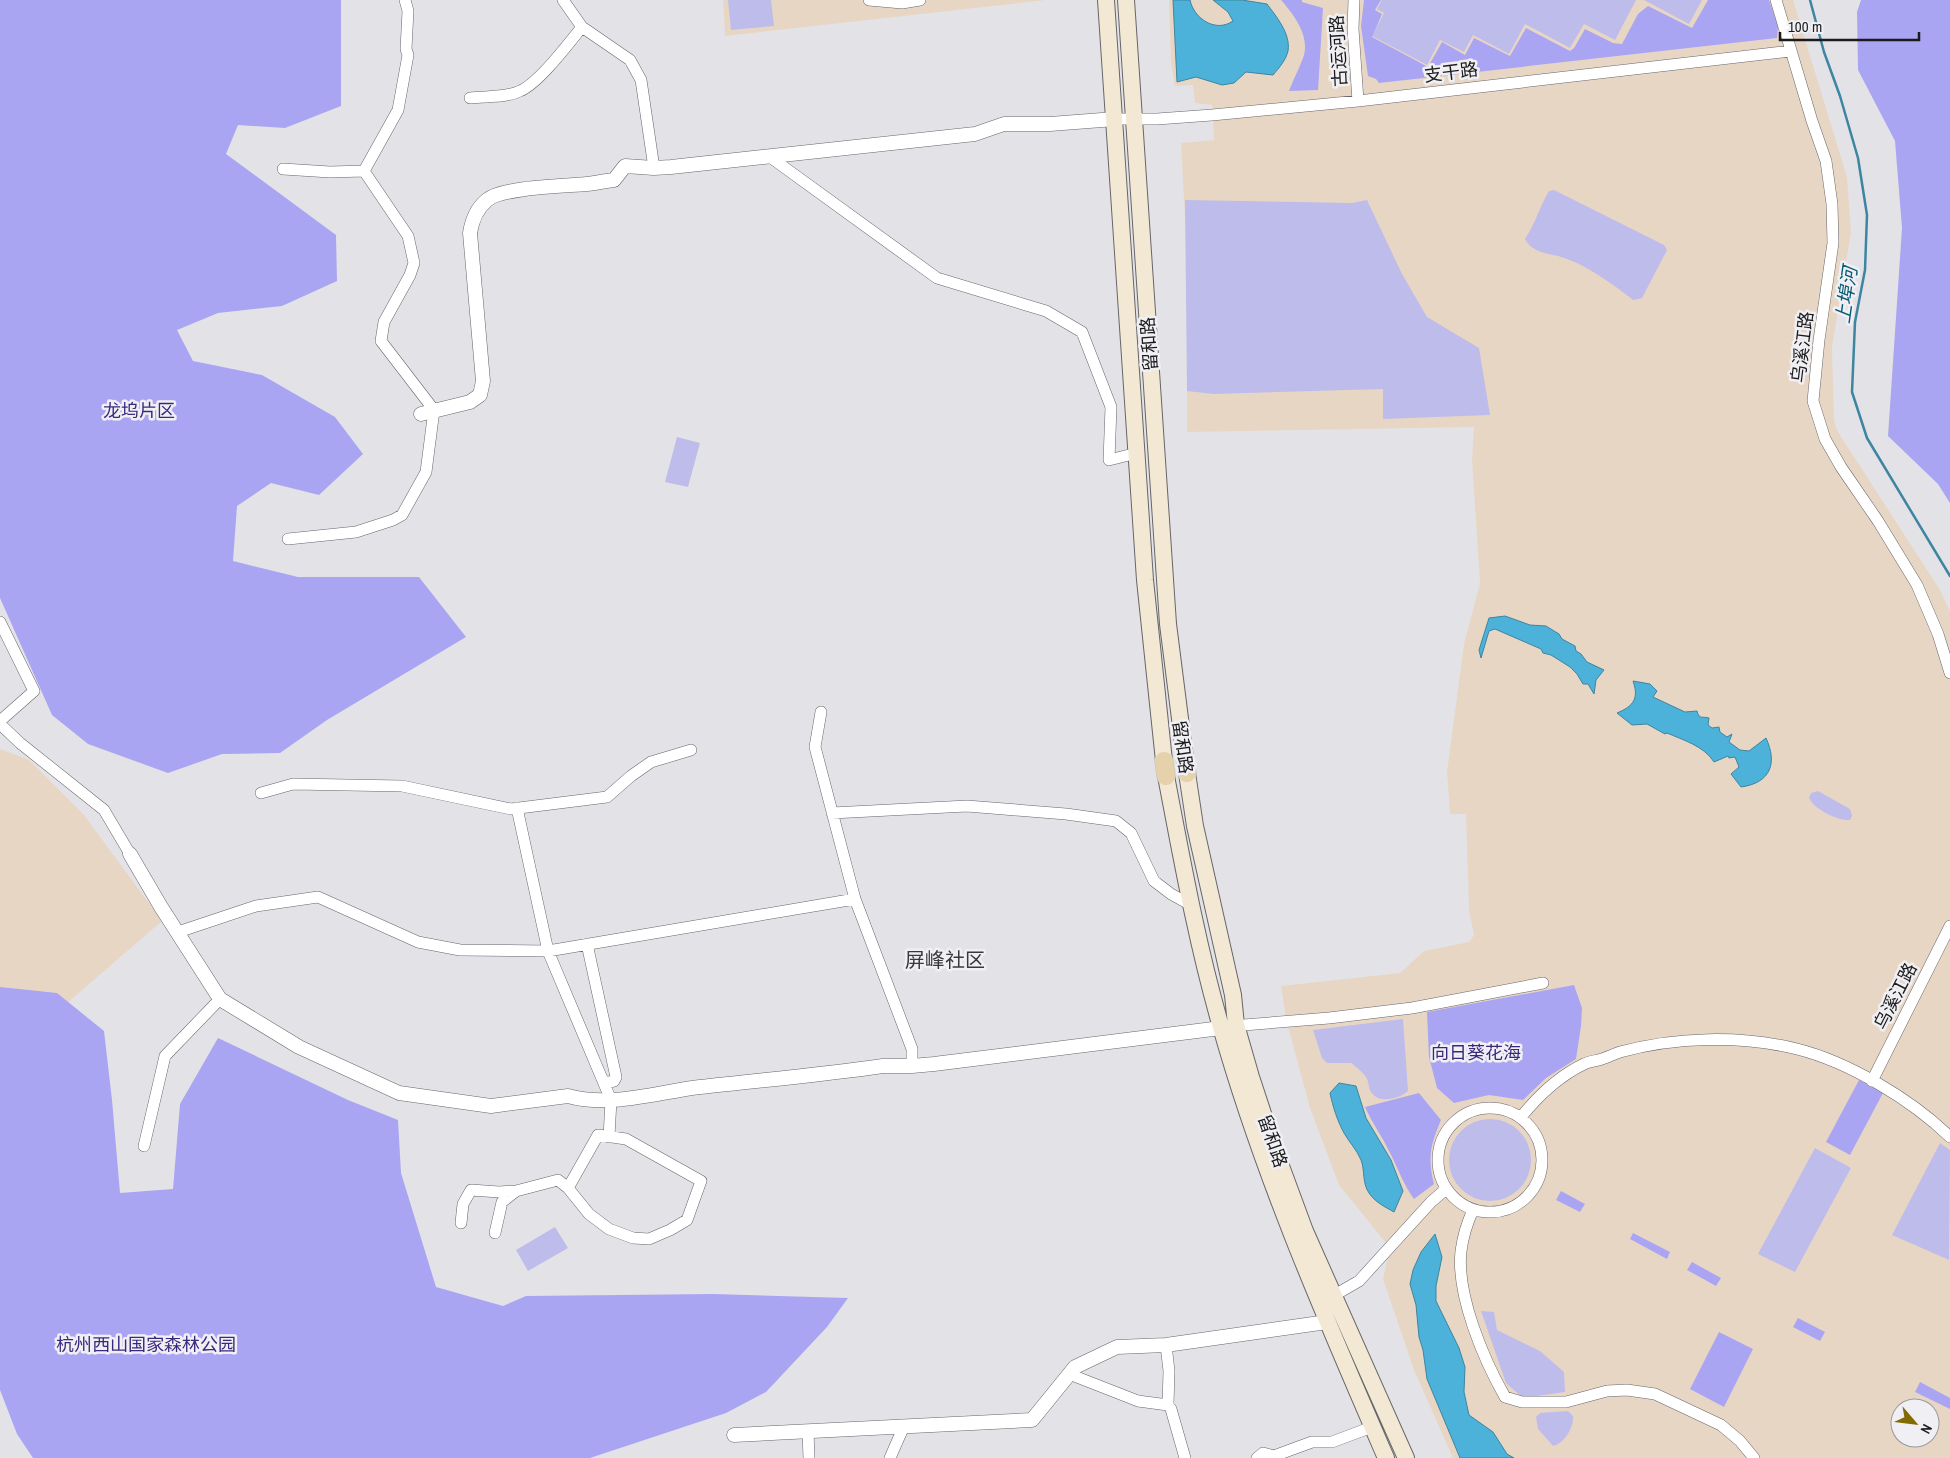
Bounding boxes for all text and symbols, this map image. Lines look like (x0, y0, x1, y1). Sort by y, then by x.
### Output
scale bar (1780, 10, 1919, 42)
street label: 古运河路 (1324, 14, 1352, 88)
text: 100 m (1788, 16, 1822, 37)
street label: 支干路 (1423, 56, 1479, 88)
water label: 上埠河 (1829, 261, 1863, 325)
street label: 乌溪江路 (1785, 310, 1819, 384)
street label: 留和路 (1135, 316, 1163, 372)
park label: 龙坞片区 (103, 398, 175, 423)
street label: 留和路 (1167, 719, 1199, 775)
district label: 屏峰社区 (905, 946, 985, 973)
street label: 乌溪江路 (1868, 958, 1922, 1034)
park label: 向日葵花海 (1431, 1040, 1521, 1065)
street label: 留和路 (1252, 1111, 1294, 1171)
park label: 杭州西山国家森林公园 (56, 1332, 236, 1357)
north arrow (1890, 1398, 1940, 1448)
text: N (1917, 1421, 1936, 1437)

